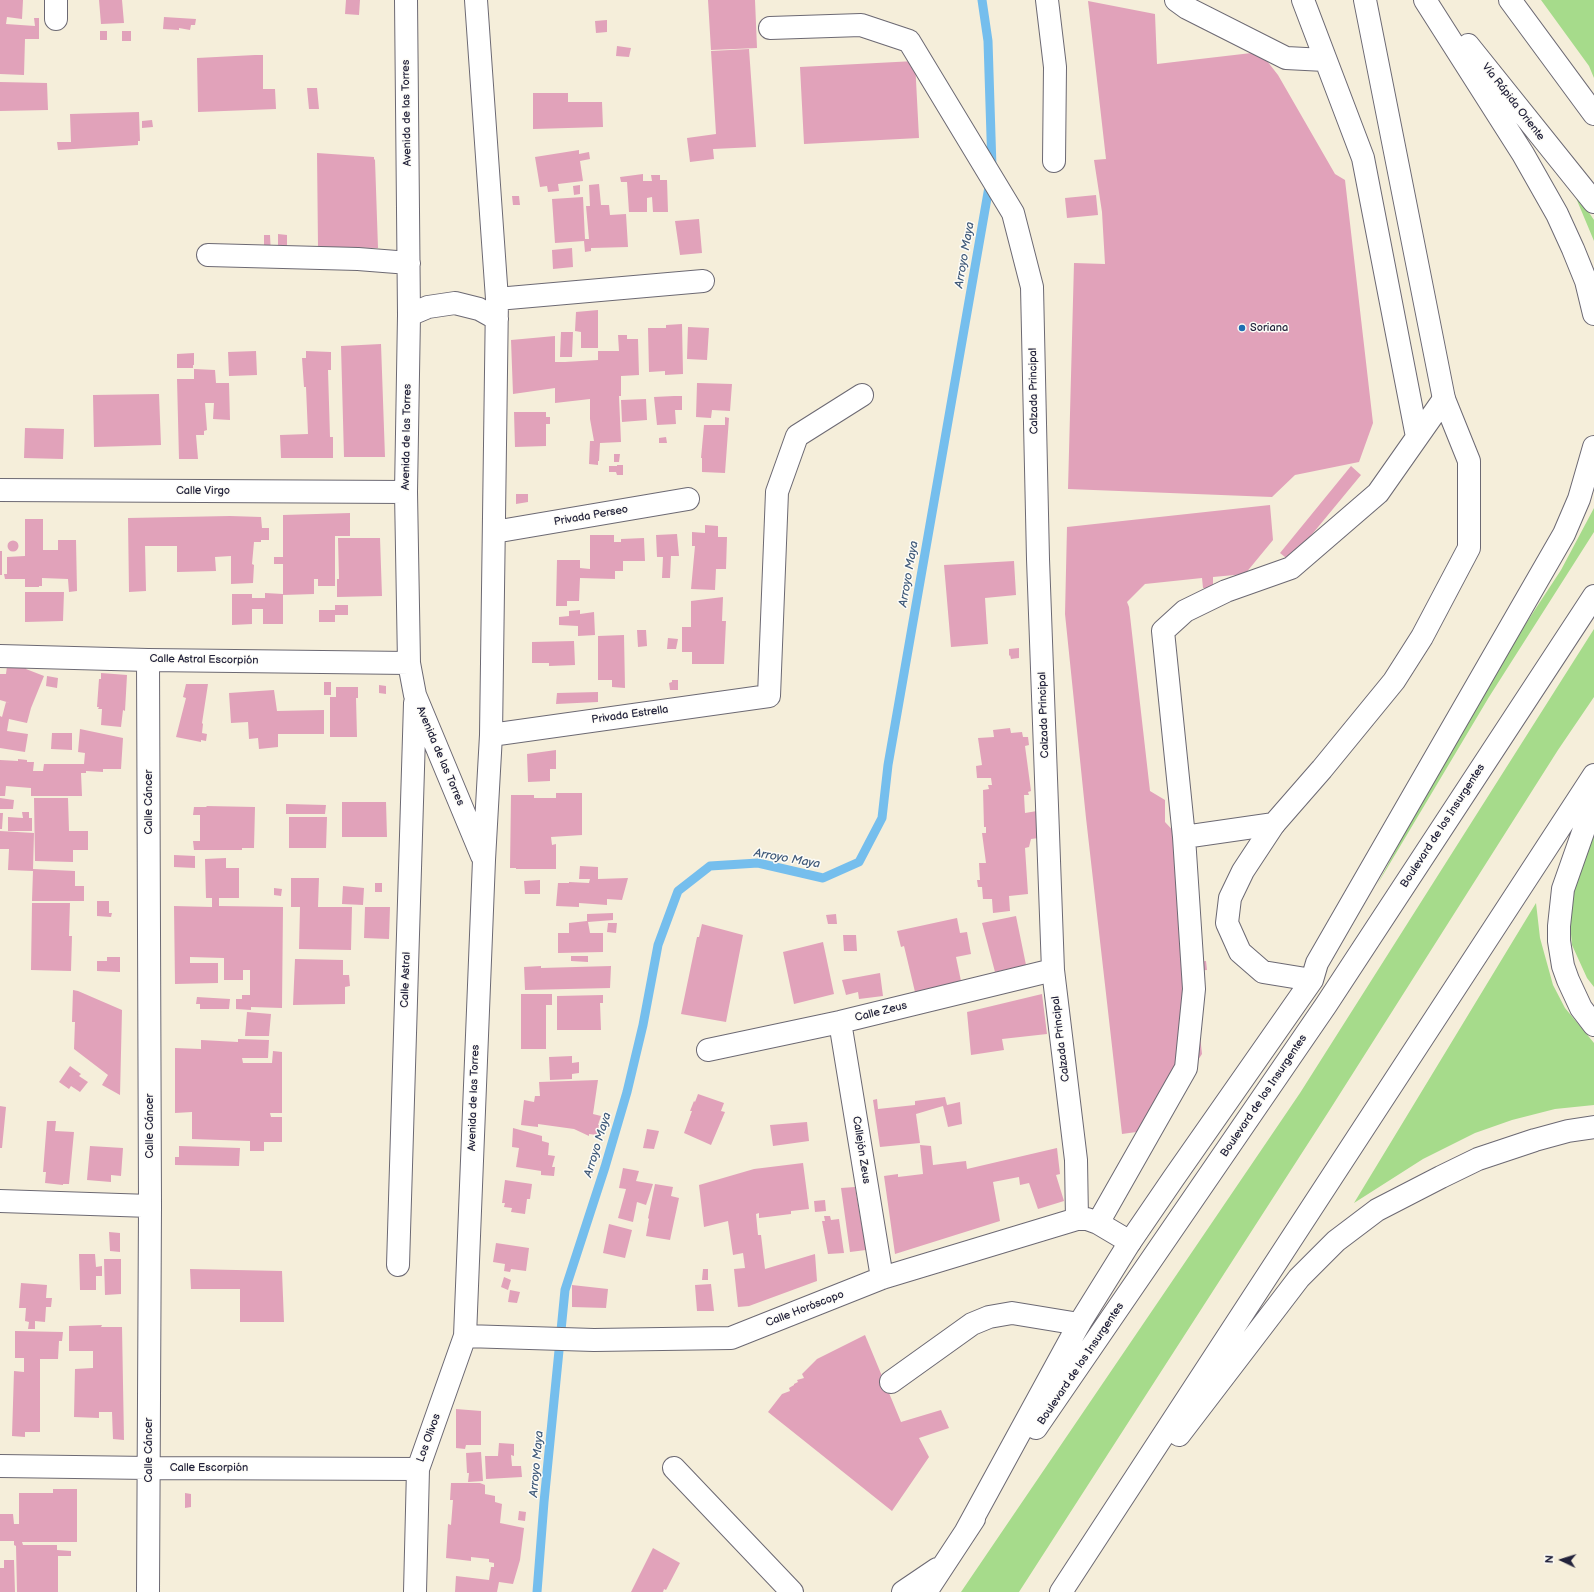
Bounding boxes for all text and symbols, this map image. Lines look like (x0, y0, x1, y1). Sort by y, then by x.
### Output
street label: Avenida de las Torres (399, 60, 415, 166)
street label: Vía Rápida Oriente (1479, 61, 1547, 143)
water label: Arroyo Maya (952, 221, 978, 289)
place label: Soriana (1250, 321, 1288, 335)
marker: Soriana (1237, 323, 1247, 333)
street label: Calzada Principal (1027, 348, 1041, 434)
street label: Avenida de las Torres (399, 384, 415, 490)
street label: Calle Virgo (176, 484, 230, 498)
street label: Privada Perseo (553, 503, 629, 529)
water label: Arroyo Maya (896, 540, 922, 608)
street label: Calle Astral Escorpión (149, 652, 259, 668)
street label: Calzada Principal (1036, 672, 1052, 758)
street label: Privada Estrella (591, 703, 669, 727)
street label: Avenida de las Torres (413, 704, 467, 808)
street label: Boulevard de los Insurgentes (1398, 762, 1488, 890)
street label: Calle Cáncer (142, 770, 156, 834)
water label: Arroyo Maya (753, 846, 821, 872)
street label: Calle Astral (398, 952, 414, 1008)
street label: Calzada Principal (1049, 995, 1073, 1083)
street label: Calle Zeus (854, 999, 908, 1025)
street label: Boulevard de los Insurgentes (1218, 1032, 1310, 1160)
street label: Avenida de las Torres (466, 1045, 482, 1151)
street label: Calle Cáncer (143, 1094, 157, 1158)
water label: Arroyo Maya (581, 1111, 615, 1179)
street label: Callejón Zeus (849, 1115, 873, 1185)
street label: Calle Horóscopo (764, 1288, 846, 1330)
street label: Boulevard de los Insurgentes (1035, 1300, 1127, 1428)
street label: Los Olivos (414, 1412, 444, 1464)
street label: Calle Cáncer (142, 1418, 156, 1482)
water label: Arroyo Maya (527, 1430, 547, 1498)
street label: Calle Escorpión (170, 1461, 248, 1475)
north arrow (1542, 1540, 1582, 1580)
text: N (1543, 1555, 1556, 1564)

